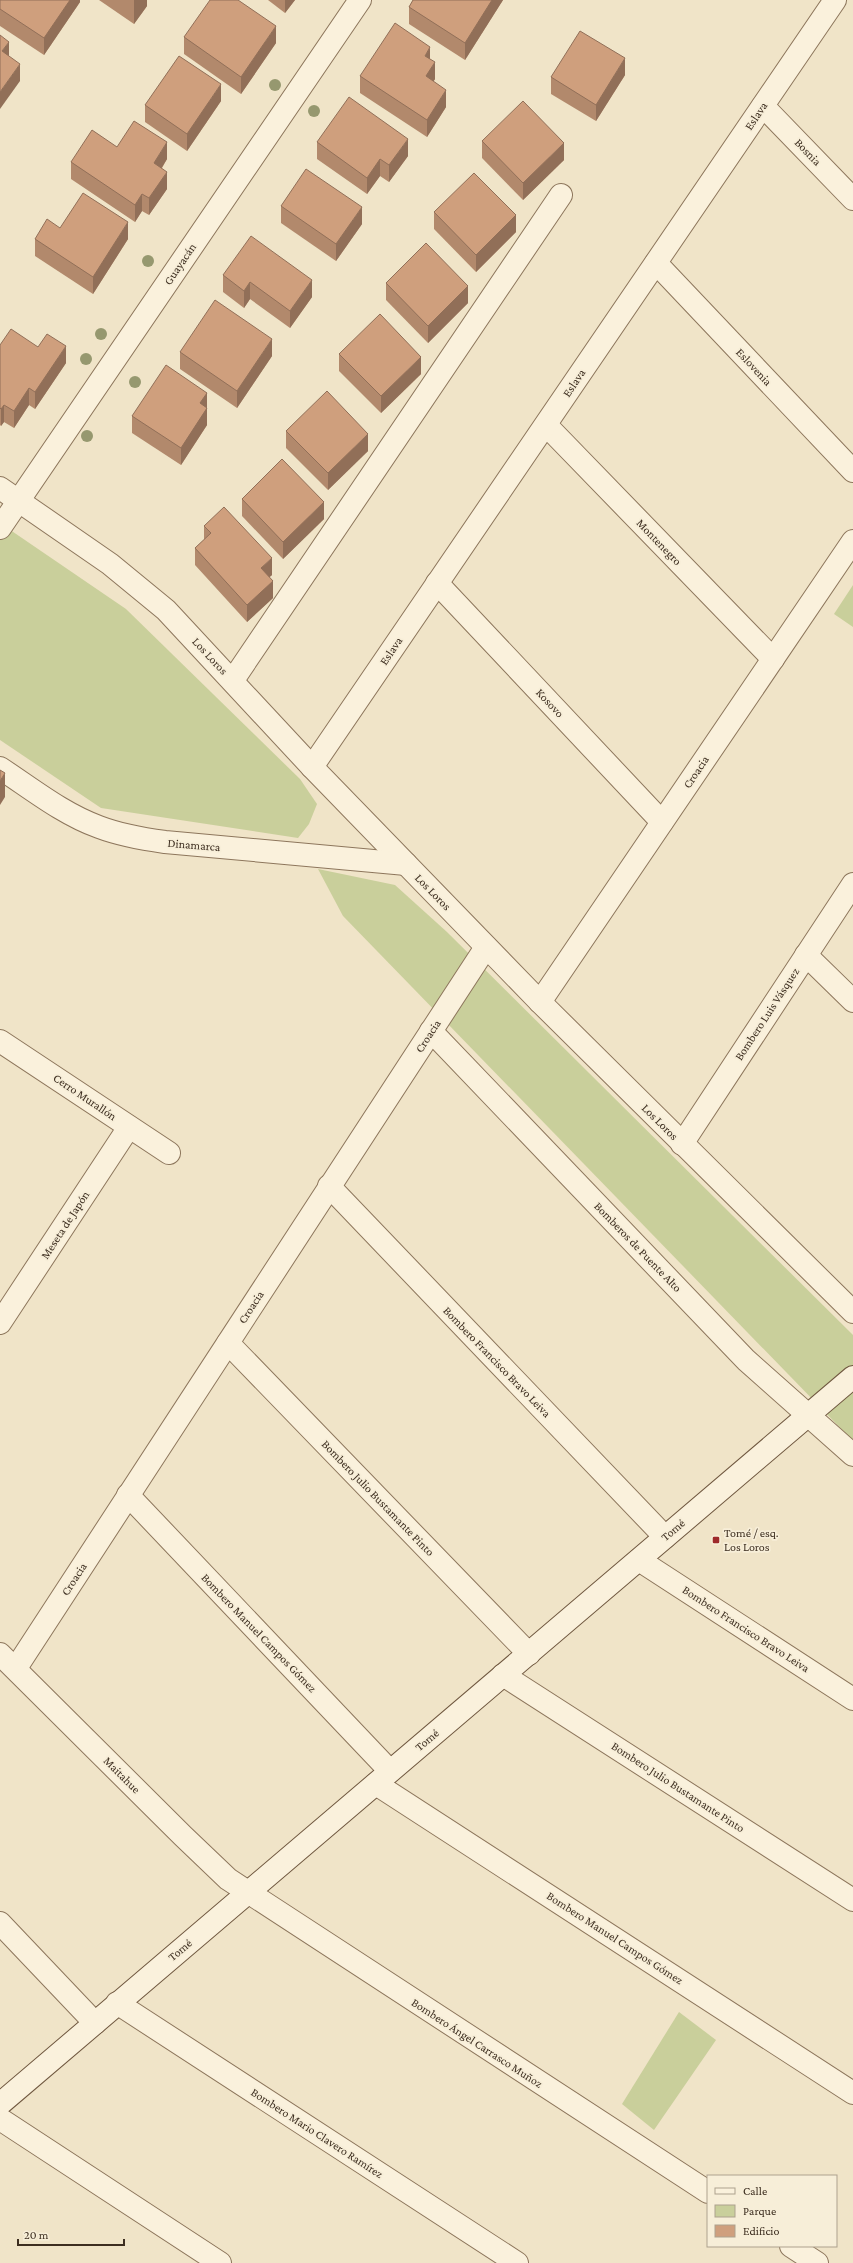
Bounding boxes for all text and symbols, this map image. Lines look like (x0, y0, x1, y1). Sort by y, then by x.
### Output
street label: Eslava (742, 99, 771, 133)
street label: Bosnia (792, 135, 825, 169)
street label: Guayacán (161, 240, 199, 288)
street label: Eslovenia (733, 345, 775, 389)
street label: Eslava (560, 366, 589, 400)
street label: Montenegro (633, 516, 685, 568)
street label: Eslava (377, 634, 406, 668)
street label: Los Loros (189, 635, 231, 678)
street label: Kosovo (533, 686, 567, 721)
street label: Croacia (680, 753, 712, 791)
street label: Dinamarca (167, 836, 221, 854)
street label: Los Loros (412, 871, 454, 913)
street label: Bombero Luis Vásquez (732, 965, 802, 1063)
street label: Croacia (412, 1017, 444, 1055)
street label: Cerro Murallón (51, 1071, 120, 1124)
street label: Los Loros (639, 1101, 681, 1143)
street label: Meseta de Japón (38, 1188, 93, 1262)
street label: Bomberos de Puente Alto (591, 1199, 685, 1295)
street label: Croacia (235, 1288, 267, 1326)
street label: Bombero Francisco Bravo Leiva (440, 1304, 554, 1421)
street label: Bombero Julio Bustamante Pinto (319, 1437, 437, 1559)
street label: Tomé (658, 1516, 688, 1544)
place label: Tomé / esq. Los Loros (724, 1526, 779, 1554)
marker: Tomé / esq. Los Loros (711, 1535, 721, 1545)
street label: Croacia (58, 1560, 90, 1598)
street label: Bombero Manuel Campos Gómez (198, 1571, 320, 1695)
street label: Bombero Francisco Bravo Leiva (680, 1583, 813, 1676)
street label: Tomé (412, 1726, 442, 1754)
street label: Bombero Julio Bustamante Pinto (609, 1739, 747, 1835)
street label: Maitahue (101, 1754, 143, 1796)
street label: Bombero Manuel Campos Gómez (544, 1889, 686, 1987)
street label: Tomé (165, 1936, 195, 1964)
street label: Bombero Ángel Carrasco Muñoz (409, 1995, 545, 2091)
street label: Bombero Mario Clavero Ramírez (248, 2085, 386, 2181)
legend (707, 2175, 837, 2247)
text: Calle (743, 2184, 767, 2198)
text: Parque (743, 2204, 776, 2218)
scale bar (18, 2221, 124, 2247)
text: Edificio (743, 2224, 780, 2238)
text: 20 m (24, 2228, 49, 2242)

